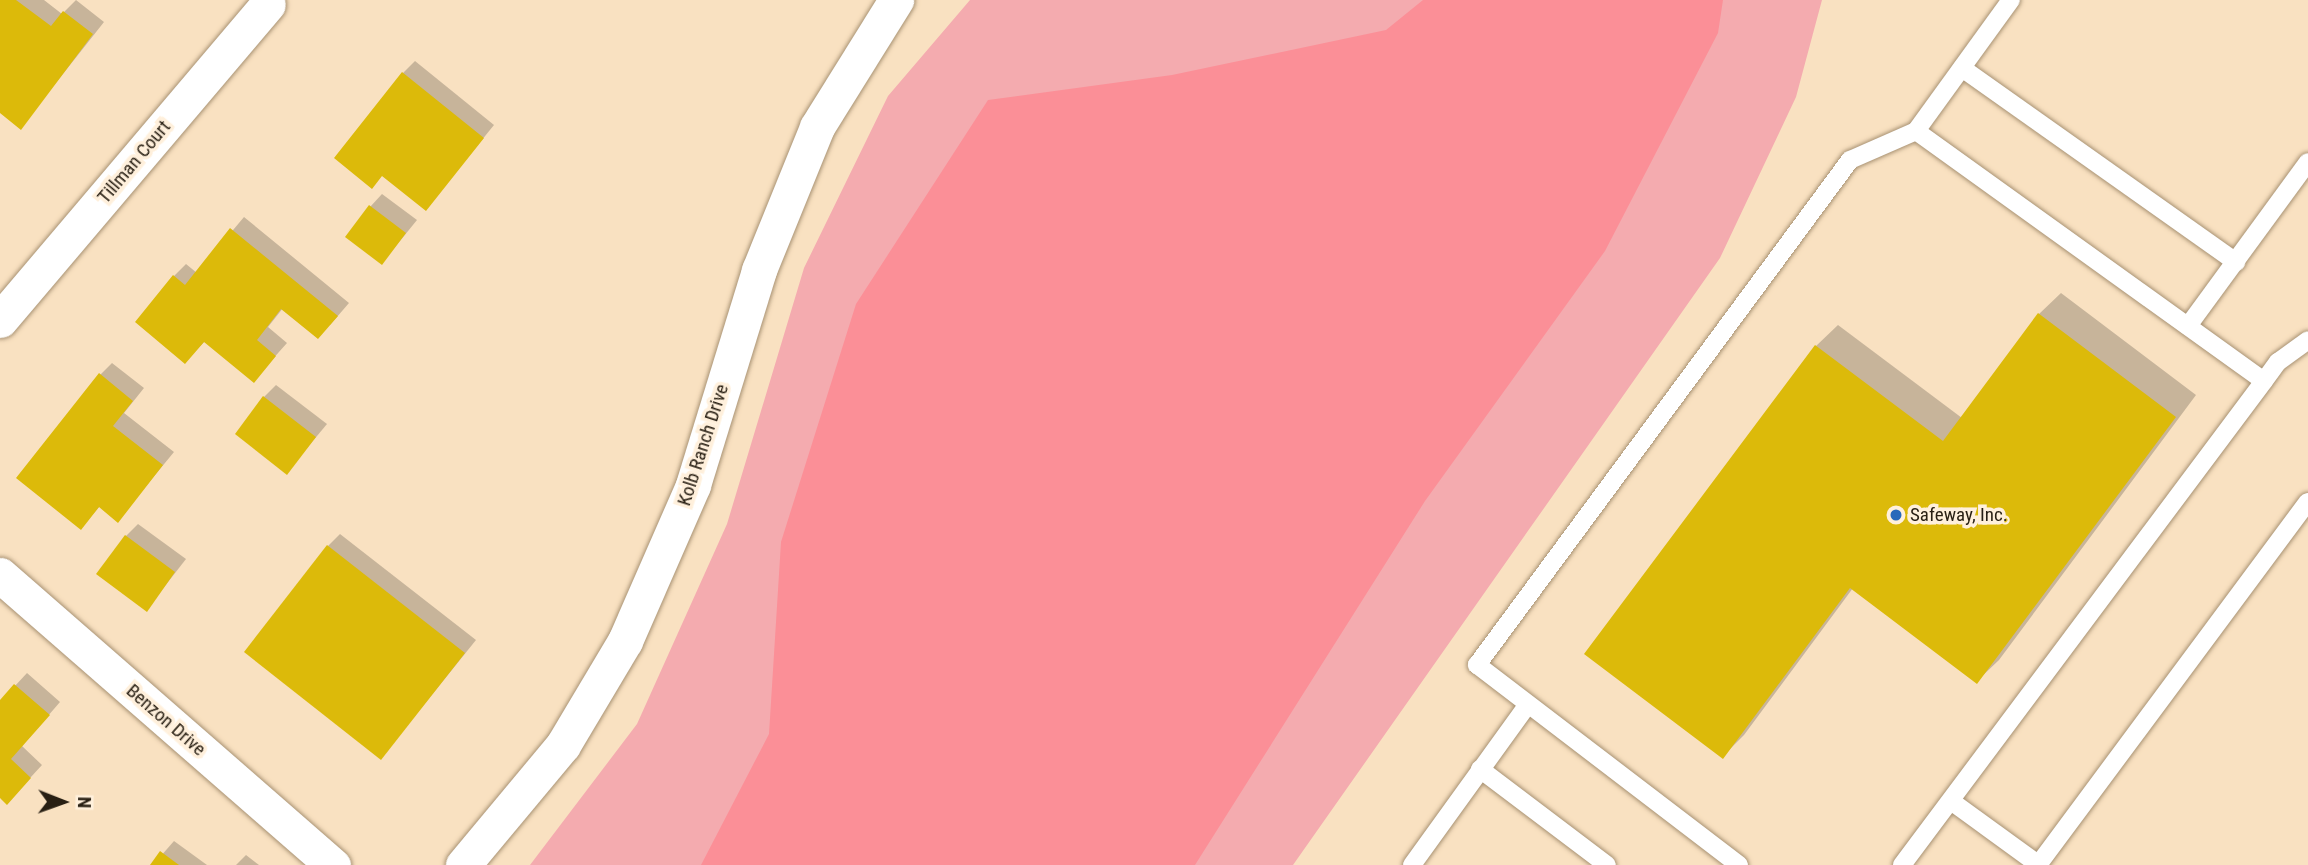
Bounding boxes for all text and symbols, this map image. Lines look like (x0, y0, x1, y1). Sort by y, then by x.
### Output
street label: Tillman Court (93, 116, 175, 208)
street label: Kolb Ranch Drive (673, 381, 733, 509)
place label: Safeway, Inc. (1910, 504, 2008, 526)
marker: Safeway, Inc. (1888, 507, 1904, 523)
street label: Benzon Drive (122, 679, 210, 761)
north arrow (28, 767, 98, 837)
text: N (73, 796, 96, 808)

